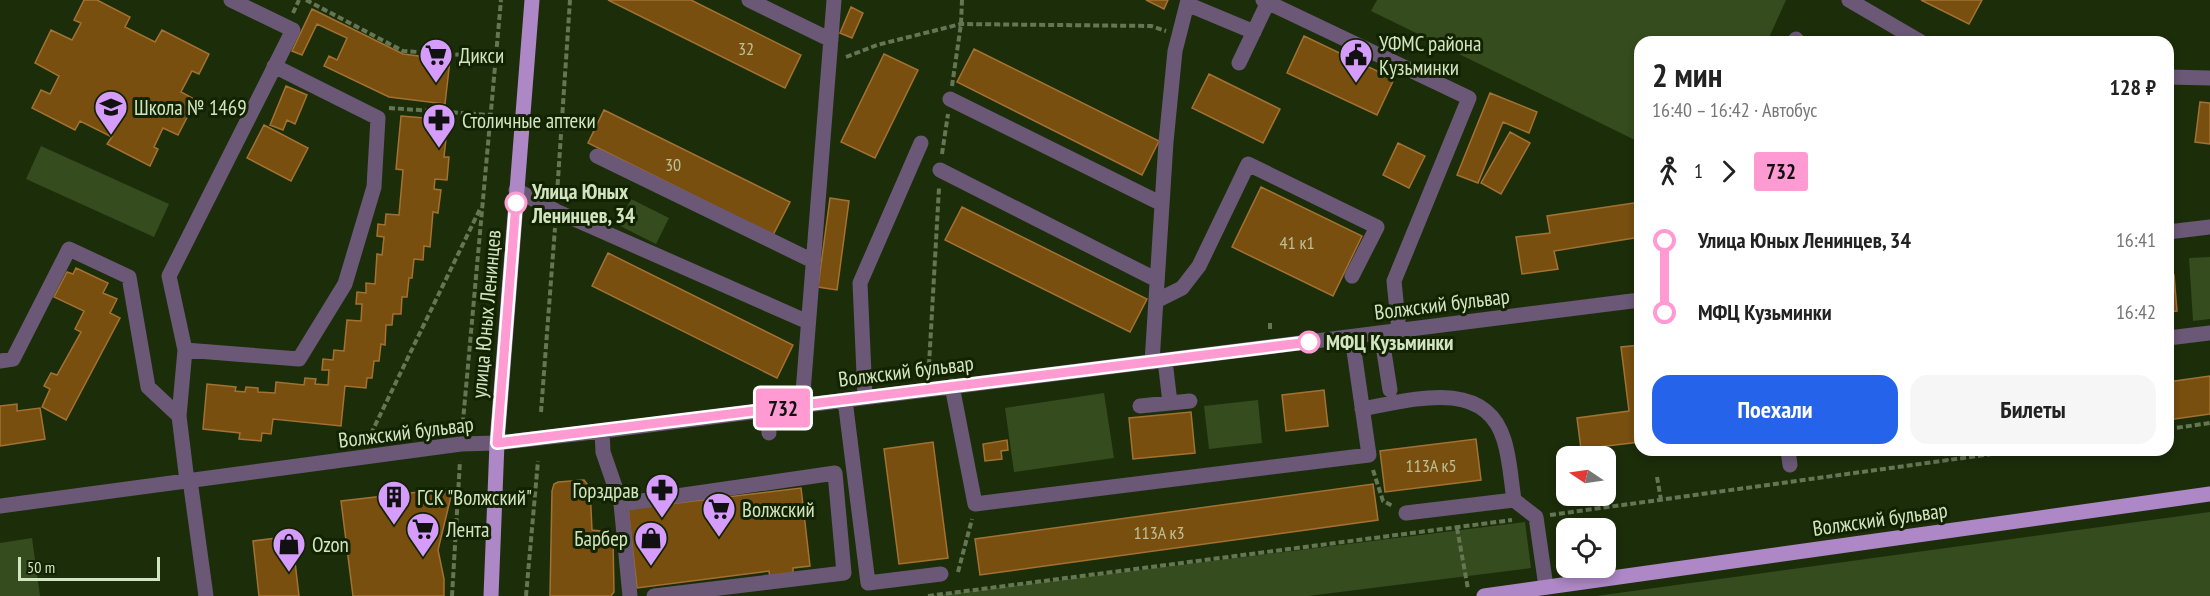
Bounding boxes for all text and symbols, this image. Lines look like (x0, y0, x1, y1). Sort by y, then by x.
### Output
place label: УФМС района Кузьминки (1379, 30, 1481, 81)
supermarket icon: Дикси (418, 37, 454, 84)
house number: 32 (738, 37, 754, 60)
public building icon: УФМС района Кузьминки (1338, 37, 1374, 84)
place label: Дикси (459, 42, 504, 69)
text: 2 мин (1652, 53, 1722, 96)
text: 128 ₽ (2109, 73, 2156, 101)
school or university icon: Школа № 1469 (93, 89, 129, 136)
place label: Школа № 1469 (134, 94, 247, 121)
text: 16:40 – 16:42 · Автобус (1652, 97, 1817, 123)
pharmacy icon: Столичные аптеки (421, 102, 457, 149)
place label: Столичные аптеки (462, 107, 596, 134)
house number: 30 (665, 153, 681, 176)
icon: walk (1652, 155, 1685, 188)
icon: forward (1712, 155, 1745, 188)
text: 1 (1694, 158, 1703, 184)
text: 732 (1766, 158, 1796, 185)
place label: Улица Юных Ленинцев, 34 (531, 178, 635, 229)
marker: Улица Юных Ленинцев, 34 (505, 192, 527, 214)
text: Улица Юных Ленинцев, 34 (1698, 226, 1911, 254)
text: 16:41 (2116, 227, 2156, 253)
street label: улица Юных Ленинцев (465, 229, 507, 399)
house number: 41 к1 (1279, 231, 1315, 254)
street label: Волжский бульвар (1373, 282, 1511, 326)
text: МФЦ Кузьминки (1698, 298, 1832, 326)
text: 16:42 (2116, 299, 2156, 325)
place label: МФЦ Кузьминки (1326, 329, 1454, 356)
marker: МФЦ Кузьминки (1298, 331, 1320, 353)
street label: Волжский бульвар (837, 349, 975, 393)
button: Поехали (1652, 375, 1898, 444)
button: Билеты (1910, 375, 2156, 444)
line badge: 732 (748, 388, 818, 428)
text: 732 (768, 395, 798, 422)
street label: Волжский бульвар (337, 410, 475, 454)
north arrow (1556, 446, 1616, 506)
map controls (1556, 446, 1616, 578)
house number: 113А к5 (1405, 454, 1457, 477)
pharmacy icon: Горздрав (644, 472, 680, 519)
place label: Горздрав (573, 477, 639, 504)
building icon: ГСК "Волжский" (376, 479, 412, 526)
place label: ГСК "Волжский" (417, 484, 532, 511)
supermarket icon: Волжский (701, 491, 737, 538)
place label: Волжский (742, 496, 815, 523)
street label: Волжский бульвар (1811, 496, 1949, 542)
supermarket icon: Лента (405, 511, 441, 558)
place label: Лента (445, 516, 489, 543)
button: locate (1556, 518, 1616, 578)
shop icon: Барбер (633, 520, 669, 567)
house number: 113А к3 (1133, 521, 1185, 544)
place label: Барбер (574, 525, 628, 552)
shop icon: Ozon (271, 526, 307, 573)
place label: Ozon (312, 531, 349, 558)
scale bar (18, 554, 160, 582)
text: 50 m (27, 557, 55, 577)

